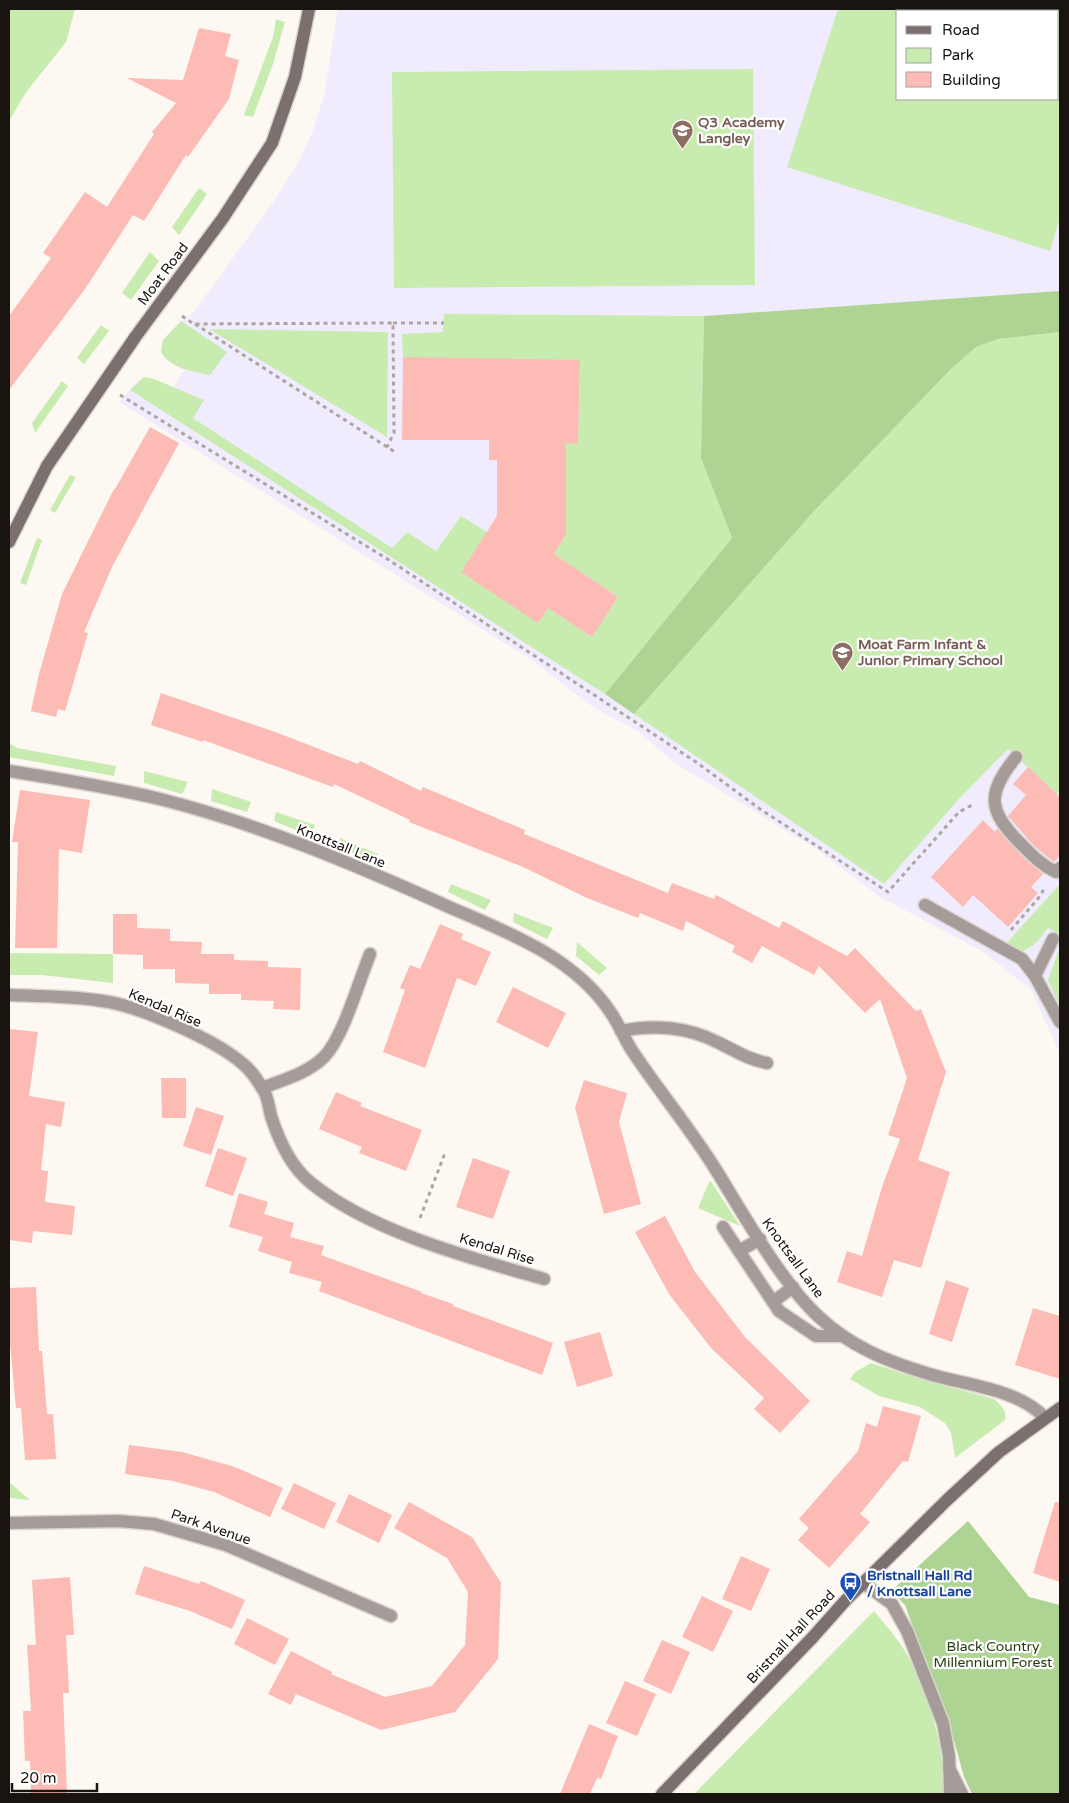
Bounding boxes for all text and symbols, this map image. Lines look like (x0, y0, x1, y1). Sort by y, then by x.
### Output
legend (896, 10, 1059, 100)
text: Road (942, 21, 980, 39)
text: Park (942, 46, 974, 64)
text: Building (942, 71, 1001, 89)
place label: Q3 Academy Langley (698, 114, 785, 147)
school or university icon: Q3 Academy Langley (670, 118, 694, 149)
street label: Moat Road (134, 239, 192, 309)
place label: Moat Farm Infant & Junior Primary School (857, 636, 1003, 669)
school or university icon: Moat Farm Infant & Junior Primary School (830, 640, 854, 671)
street label: Knottsall Lane (294, 820, 388, 872)
street label: Kendal Rise (126, 985, 204, 1031)
street label: Knottsall Lane (758, 1215, 828, 1301)
street label: Kendal Rise (457, 1230, 537, 1269)
street label: Park Avenue (169, 1505, 253, 1549)
place label: Bristnall Hall Rd / Knottsall Lane (867, 1567, 972, 1600)
bus stop icon: Bristnall Hall Rd / Knottsall Lane (839, 1571, 863, 1602)
street label: Bristnall Hall Road (743, 1587, 839, 1687)
park label: Black Country Millennium Forest (934, 1638, 1053, 1671)
scale bar (12, 1760, 98, 1792)
text: 20 m (20, 1769, 57, 1787)

